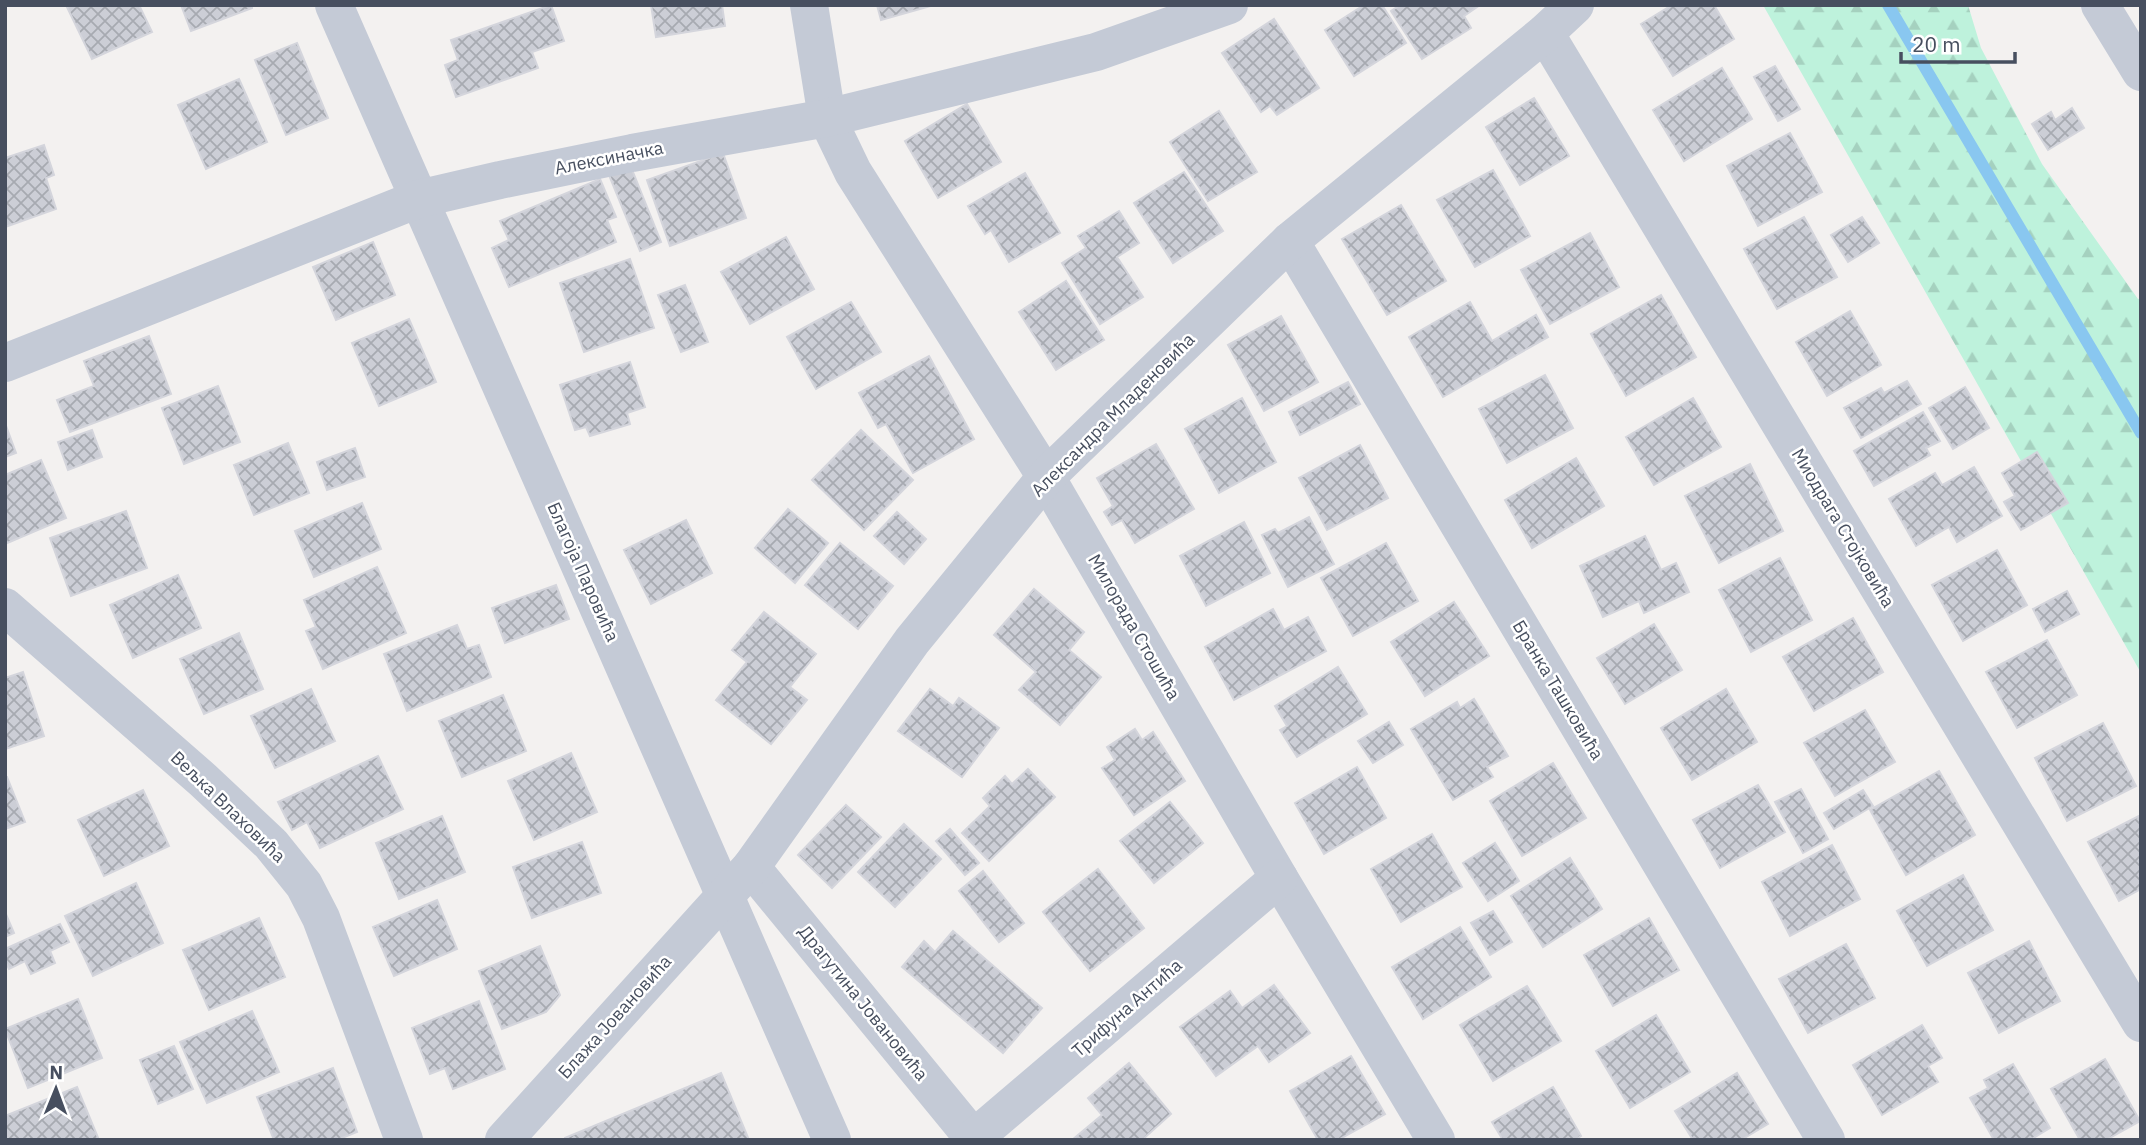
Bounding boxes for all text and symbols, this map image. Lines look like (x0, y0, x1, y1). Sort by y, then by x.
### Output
scale bar (1901, 21, 2015, 65)
text: 20 m (1912, 30, 1961, 58)
street label: Алексиначка (553, 136, 666, 179)
street label: Александра Младеновића (1026, 328, 1200, 501)
street label: Миодрага Стојковића (1787, 444, 1900, 612)
street label: Благоја Паровића (542, 499, 625, 645)
street label: Милорада Стошића (1083, 550, 1186, 704)
street label: Бранка Ташковића (1508, 616, 1609, 764)
street label: Вељка Влаховића (166, 746, 291, 868)
street label: Драгутина Јовановића (794, 920, 934, 1085)
street label: Блажа Јовановића (553, 950, 677, 1083)
street label: Трифуна Антића (1067, 953, 1187, 1062)
north arrow (21, 1054, 91, 1124)
text: N (49, 1060, 63, 1084)

